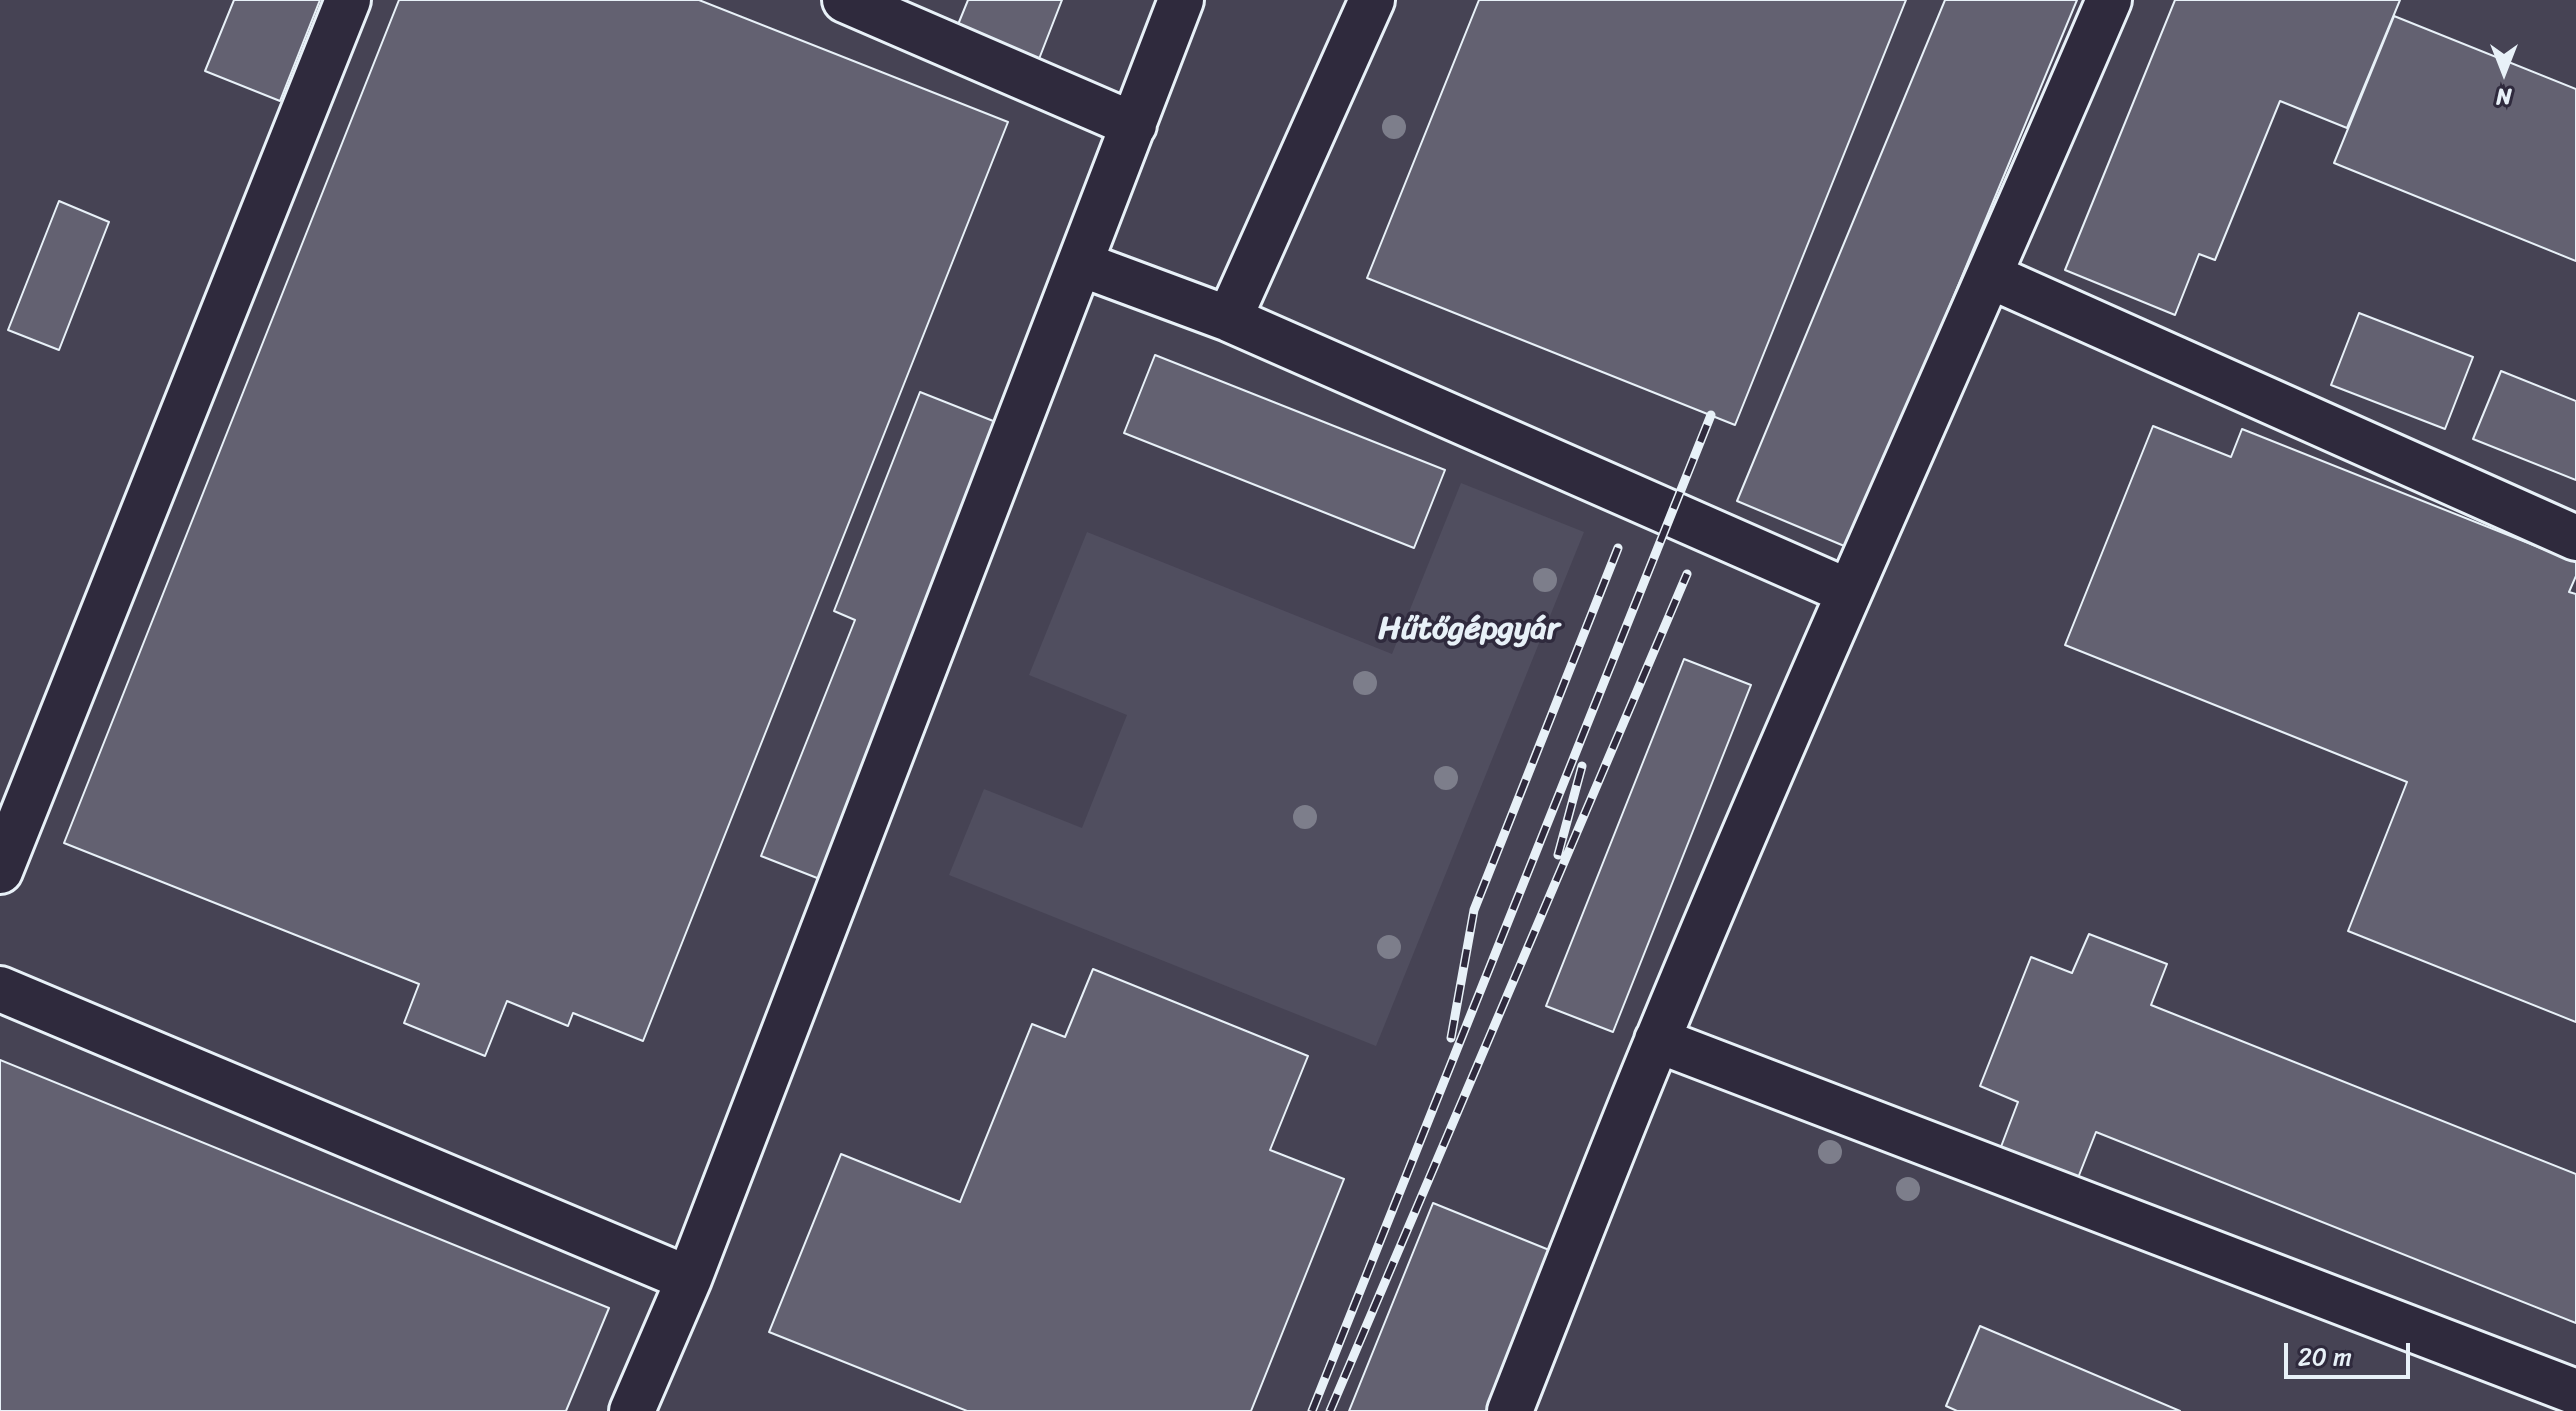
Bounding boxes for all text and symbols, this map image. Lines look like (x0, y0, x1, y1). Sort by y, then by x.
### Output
north arrow (2464, 32, 2544, 112)
text: N (2496, 77, 2512, 116)
district label: Hűtőgépgyár (1378, 611, 1560, 649)
scale bar (2288, 1327, 2414, 1377)
text: 20 m (2298, 1336, 2352, 1378)

